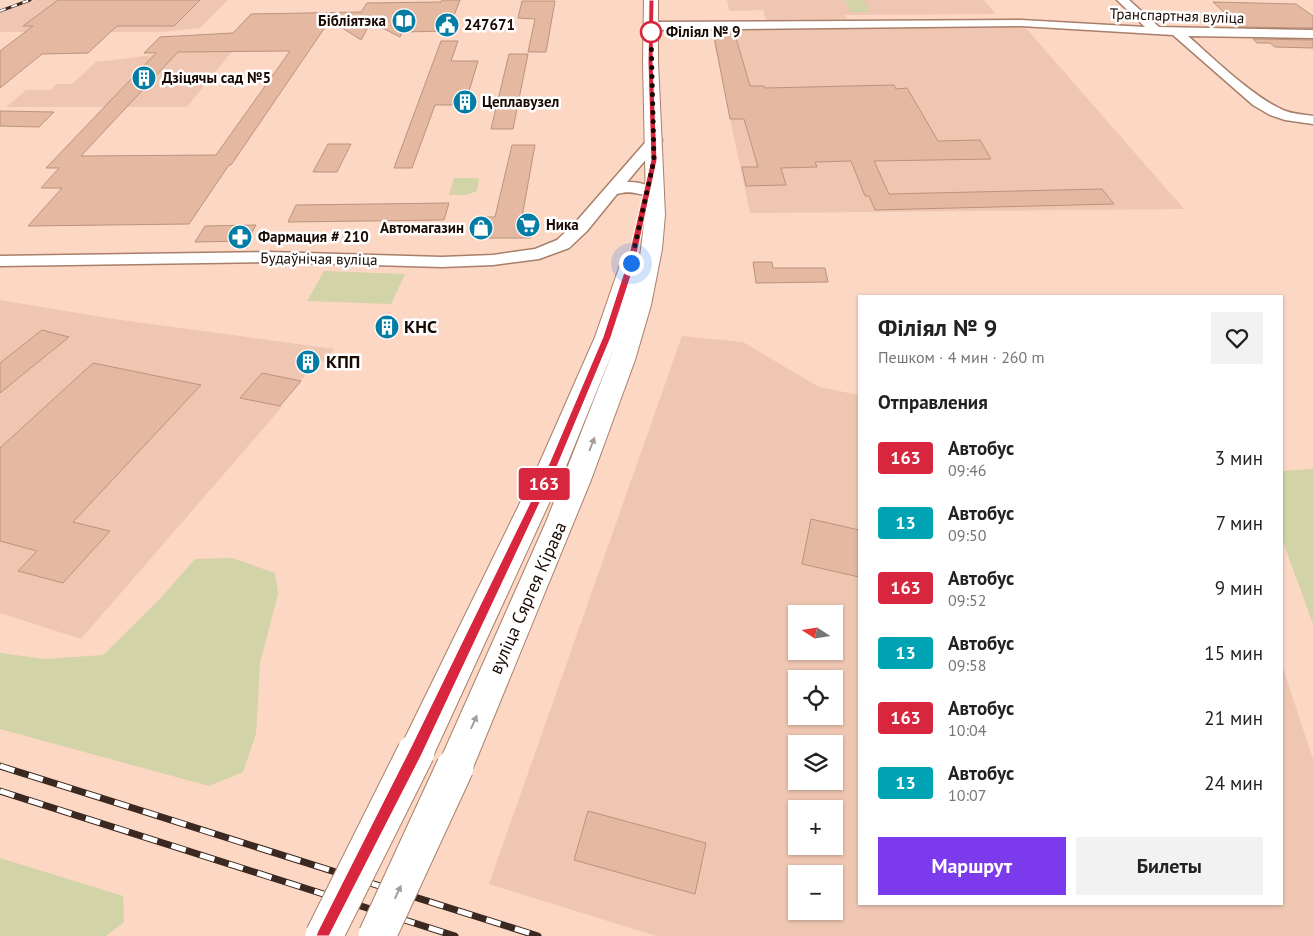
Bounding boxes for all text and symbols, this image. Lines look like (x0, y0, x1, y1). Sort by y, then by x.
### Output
street label: Транспартная вуліца (1109, 4, 1245, 27)
library icon: Бібліятэка (391, 8, 417, 34)
place label: Бібліятэка (318, 11, 386, 30)
public building icon: 247671 (434, 12, 460, 38)
place label: 247671 (464, 15, 515, 34)
marker: Філіял № 9 (640, 21, 662, 43)
place label: Філіял № 9 (666, 22, 741, 41)
building icon: Дзіцячы сад №5 (131, 65, 157, 91)
place label: Дзіцячы сад №5 (162, 68, 271, 87)
building icon: Цеплавузел (452, 89, 478, 115)
place label: Цеплавузел (482, 92, 559, 111)
supermarket icon: Ника (515, 212, 541, 238)
shop icon: Автомагазин (468, 215, 494, 241)
place label: Ника (546, 215, 579, 234)
place label: Автомагазин (380, 218, 464, 237)
pharmacy icon: Фармация # 210 (227, 224, 253, 250)
place label: Фармация # 210 (258, 227, 369, 246)
street label: Будаўнічая вуліца (260, 248, 378, 269)
your location (619, 251, 644, 276)
text: Філіял № 9 (878, 312, 997, 343)
button: heart (1211, 312, 1263, 364)
building icon: КНС (374, 314, 400, 340)
place label: КНС (404, 315, 437, 338)
text: Пешком · 4 мин · 260 m (878, 347, 1045, 367)
building icon: КПП (295, 349, 321, 375)
place label: КПП (326, 350, 360, 373)
text: Отправления (878, 390, 988, 414)
one-way arrow (589, 436, 596, 451)
text: Автобус (948, 436, 1014, 460)
text: 163 (890, 446, 921, 469)
text: 3 мин (1215, 446, 1263, 470)
text: 09:46 (948, 460, 986, 480)
line badge: 163 (515, 468, 573, 500)
text: 163 (529, 472, 559, 495)
text: Автобус (948, 501, 1014, 525)
text: 13 (895, 511, 916, 534)
text: 7 мин (1216, 511, 1263, 535)
street label: вуліца Сяргея Кірава (484, 518, 571, 677)
text: 09:50 (948, 525, 986, 545)
text: Автобус (948, 566, 1014, 590)
text: 163 (890, 576, 921, 599)
text: 9 мин (1215, 576, 1263, 600)
text: 09:52 (948, 590, 986, 610)
north arrow (788, 605, 842, 660)
map controls (788, 605, 843, 920)
text: Автобус (948, 631, 1014, 655)
text: 13 (895, 641, 916, 664)
text: 15 мин (1204, 641, 1263, 665)
text: 09:58 (948, 655, 986, 675)
button: locate (788, 670, 843, 725)
text: Автобус (948, 696, 1014, 720)
text: 163 (890, 706, 921, 729)
text: 21 мин (1204, 706, 1263, 730)
one-way arrow (471, 715, 479, 729)
text: 10:04 (948, 720, 986, 740)
button: layers (788, 735, 843, 790)
text: Автобус (948, 761, 1014, 785)
text: 13 (895, 771, 916, 794)
text: 24 мин (1204, 771, 1263, 795)
text: 10:07 (948, 785, 986, 805)
button: + (788, 800, 843, 855)
button: Маршрут (878, 837, 1066, 895)
button: Билеты (1076, 837, 1263, 895)
button: − (788, 865, 843, 920)
one-way arrow (394, 885, 402, 899)

